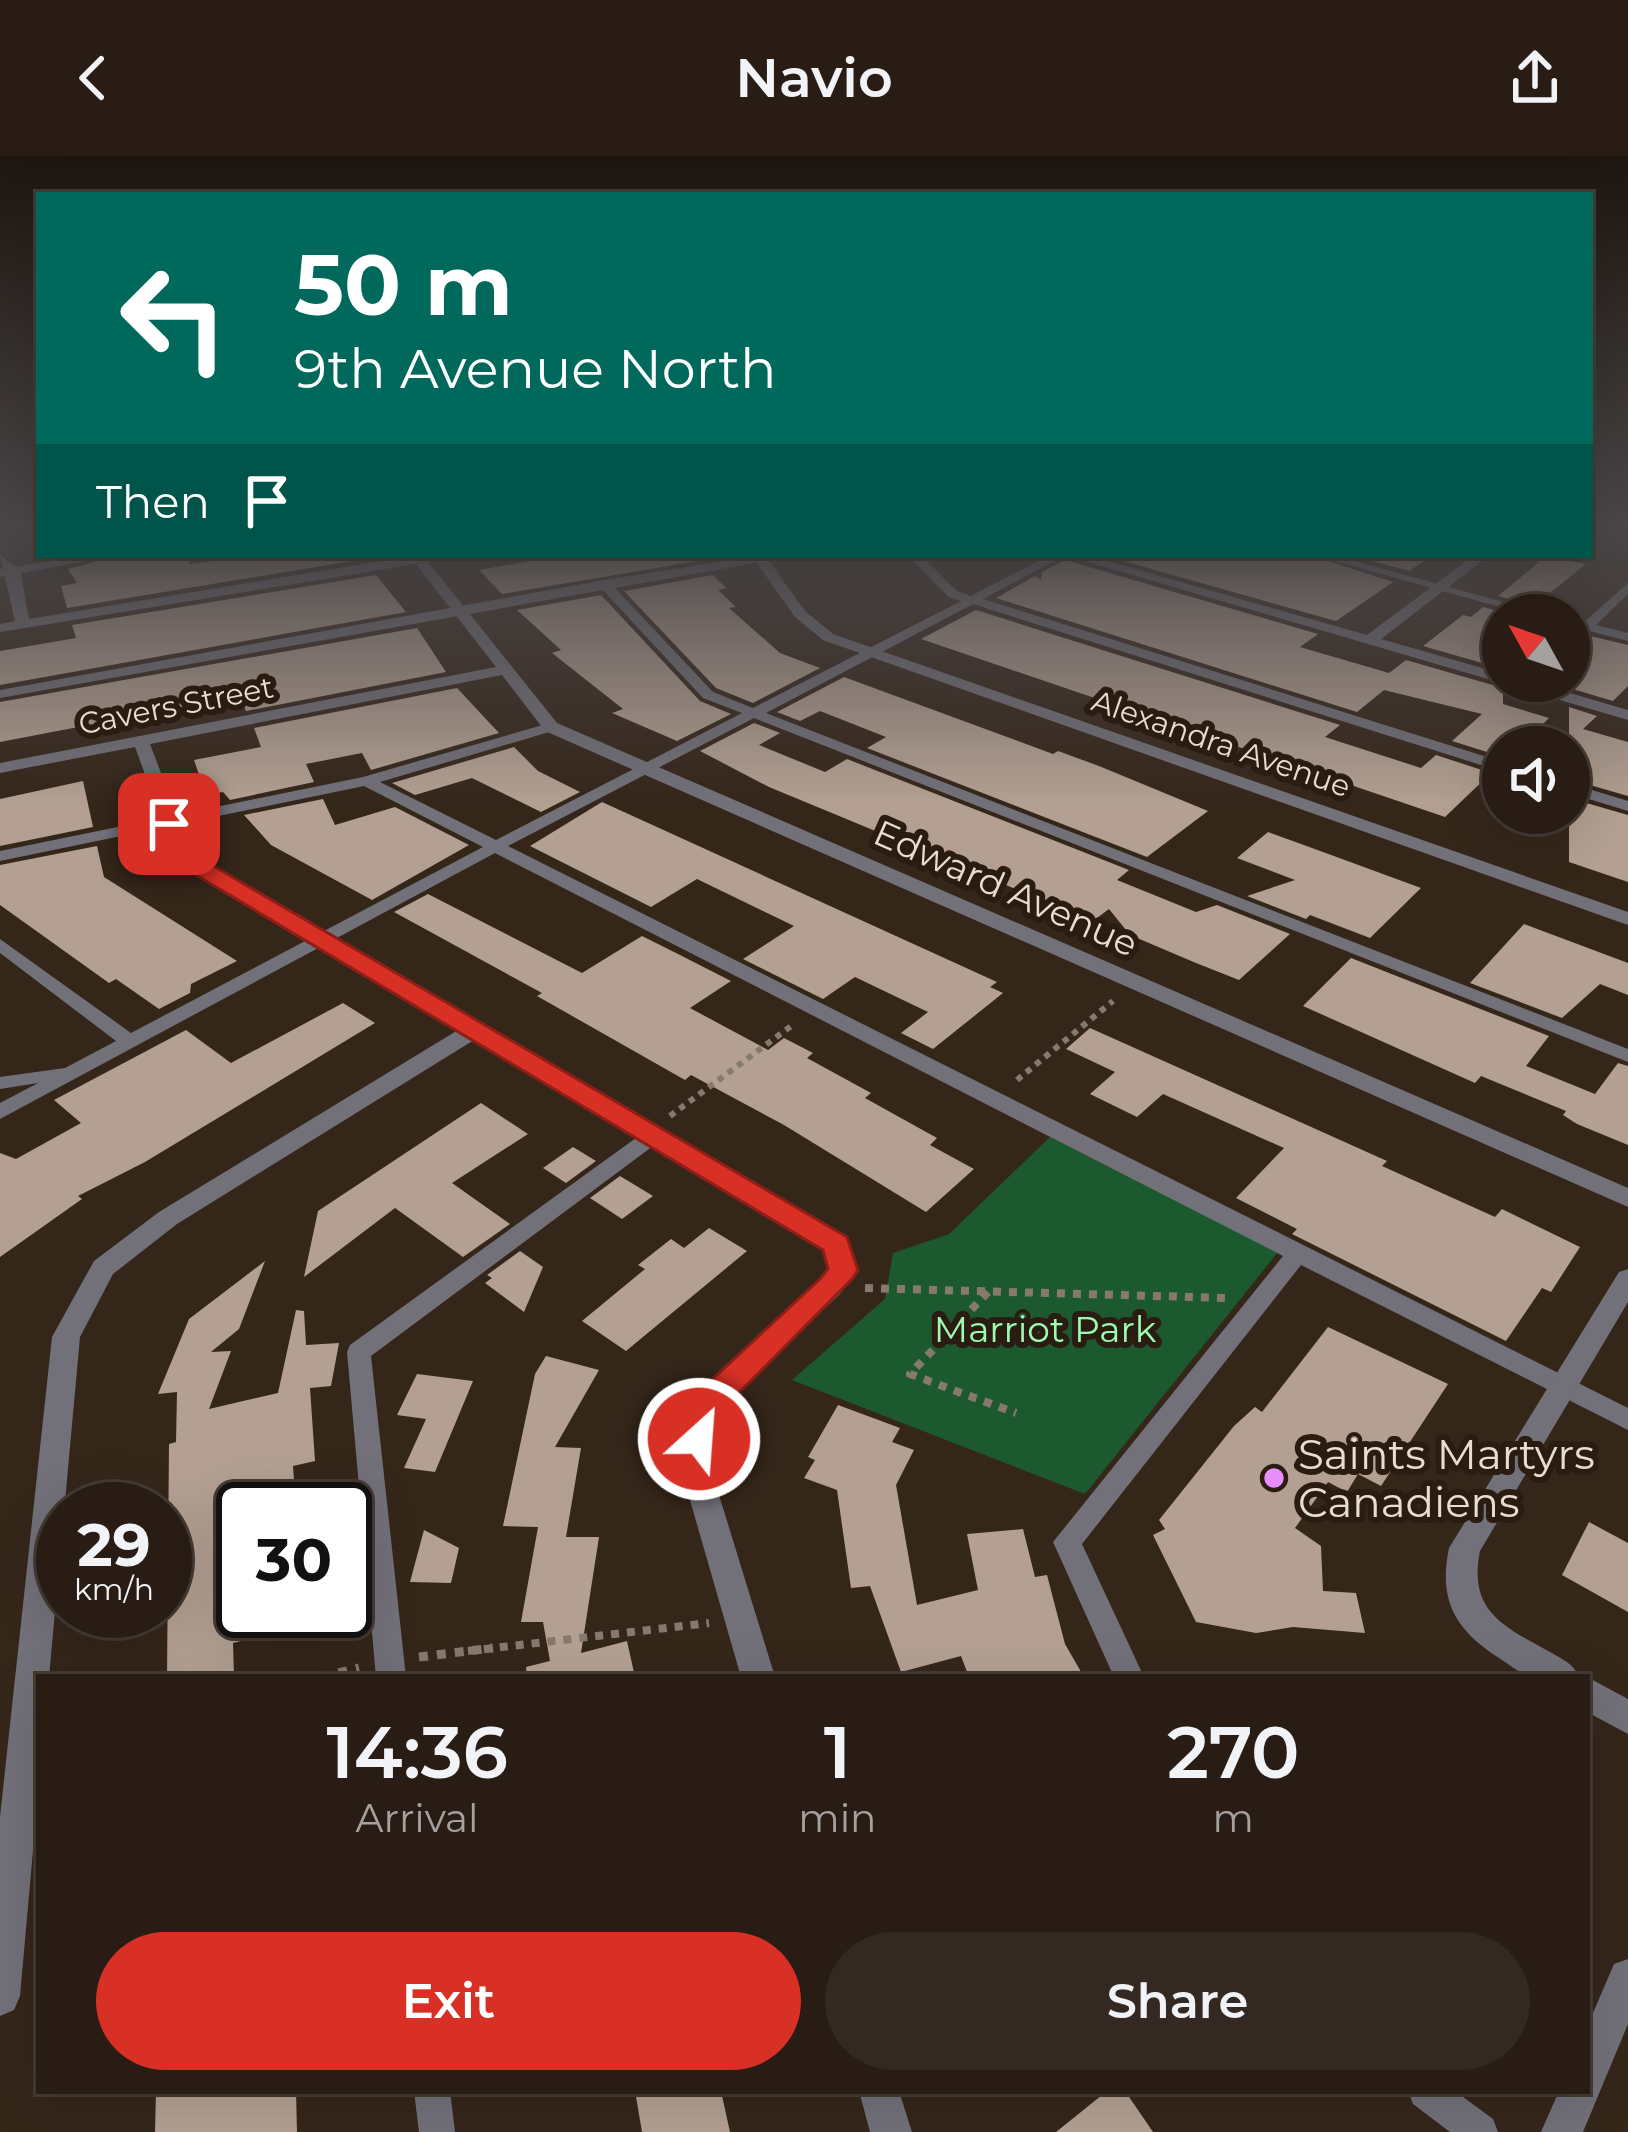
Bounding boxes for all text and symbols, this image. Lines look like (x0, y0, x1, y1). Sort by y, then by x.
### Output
icon: back (60, 45, 126, 111)
text: Navio (735, 45, 893, 111)
icon: share (1502, 45, 1568, 111)
text: 50 m (294, 234, 513, 336)
icon: left (96, 240, 252, 396)
text: 9th Avenue North (294, 336, 777, 402)
icon: arrive (234, 468, 300, 534)
text: Then (96, 474, 210, 529)
north arrow (1482, 594, 1590, 702)
map controls (1482, 594, 1590, 834)
street label: Cavers Street (75, 669, 276, 743)
street label: Alexandra Avenue (1087, 682, 1355, 805)
button: sound (1482, 726, 1590, 834)
pin (118, 773, 220, 875)
icon: arrive (136, 791, 202, 857)
street label: Edward Avenue (867, 810, 1145, 966)
park label: Marriot Park (934, 1307, 1157, 1351)
position arrow (636, 1376, 762, 1502)
place label: Saints Martyrs Canadiens (1298, 1428, 1595, 1528)
marker: Saints Martyrs Canadiens (1261, 1465, 1287, 1491)
speed limit sign: 30 (216, 1482, 372, 1638)
text: 29 (77, 1508, 151, 1581)
text: km/h (74, 1571, 154, 1608)
text: 14:36 (326, 1708, 508, 1796)
text: 1 (824, 1708, 851, 1796)
text: 270 (1167, 1708, 1300, 1796)
text: Arrival (356, 1794, 479, 1842)
text: min (798, 1794, 876, 1842)
text: m (1213, 1794, 1254, 1842)
button: Exit (96, 1932, 801, 2070)
button: Share (825, 1932, 1530, 2070)

